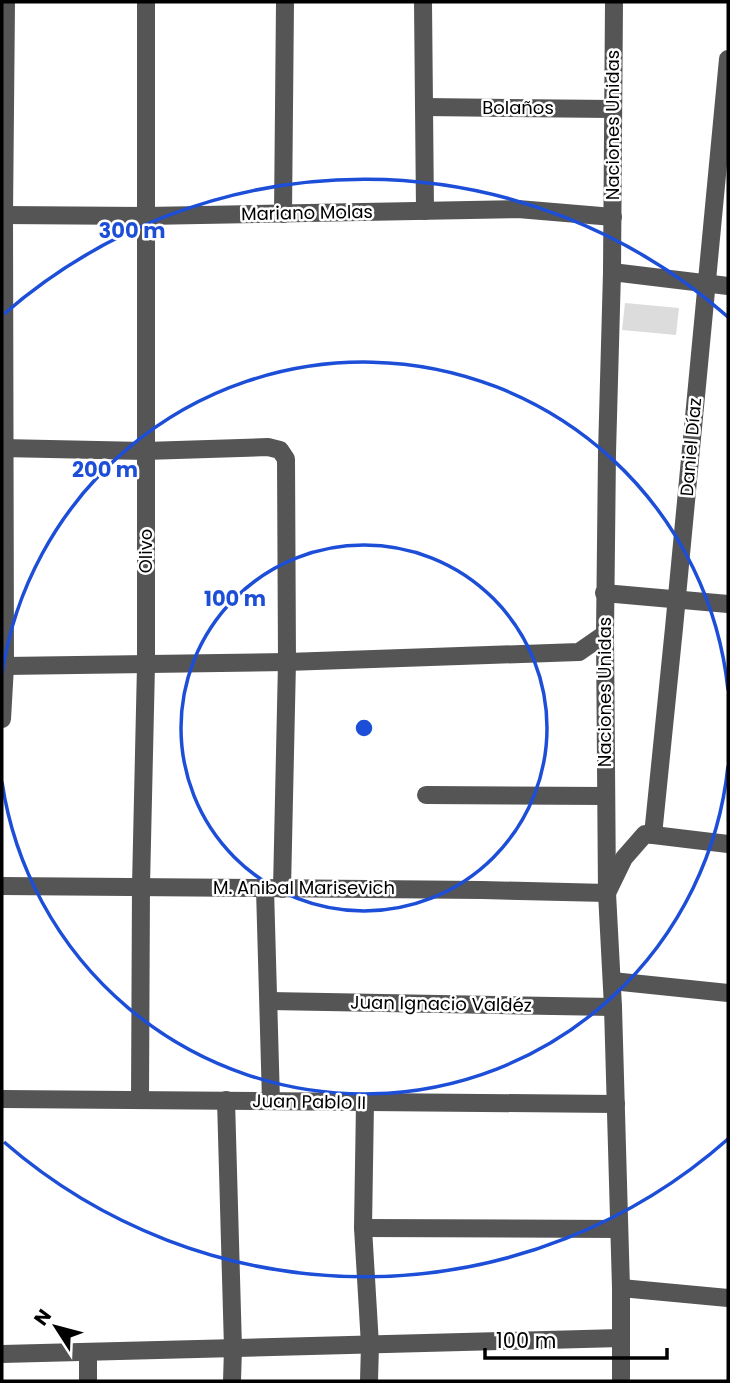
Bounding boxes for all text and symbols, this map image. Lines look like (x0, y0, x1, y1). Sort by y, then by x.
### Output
street label: Naciones Unidas (600, 50, 625, 200)
street label: Bolaños (482, 95, 554, 120)
street label: Mariano Molas (241, 199, 373, 226)
text: 300 m (99, 216, 165, 245)
street label: Daniel Díaz (674, 397, 707, 497)
text: 200 m (72, 455, 138, 484)
street label: Olivo (133, 529, 158, 573)
text: 100 m (204, 584, 266, 613)
street label: Naciones Unidas (592, 617, 617, 767)
centre of rings (352, 716, 376, 740)
street label: M. Anibal Marisevich (213, 875, 395, 900)
street label: Juan Ignacio Valdéz (350, 989, 532, 1018)
street label: Juan Pablo II (252, 1088, 366, 1115)
north arrow (21, 1292, 91, 1362)
text: N (28, 1304, 58, 1331)
scale bar (485, 1316, 667, 1360)
text: 100 m (496, 1326, 556, 1355)

